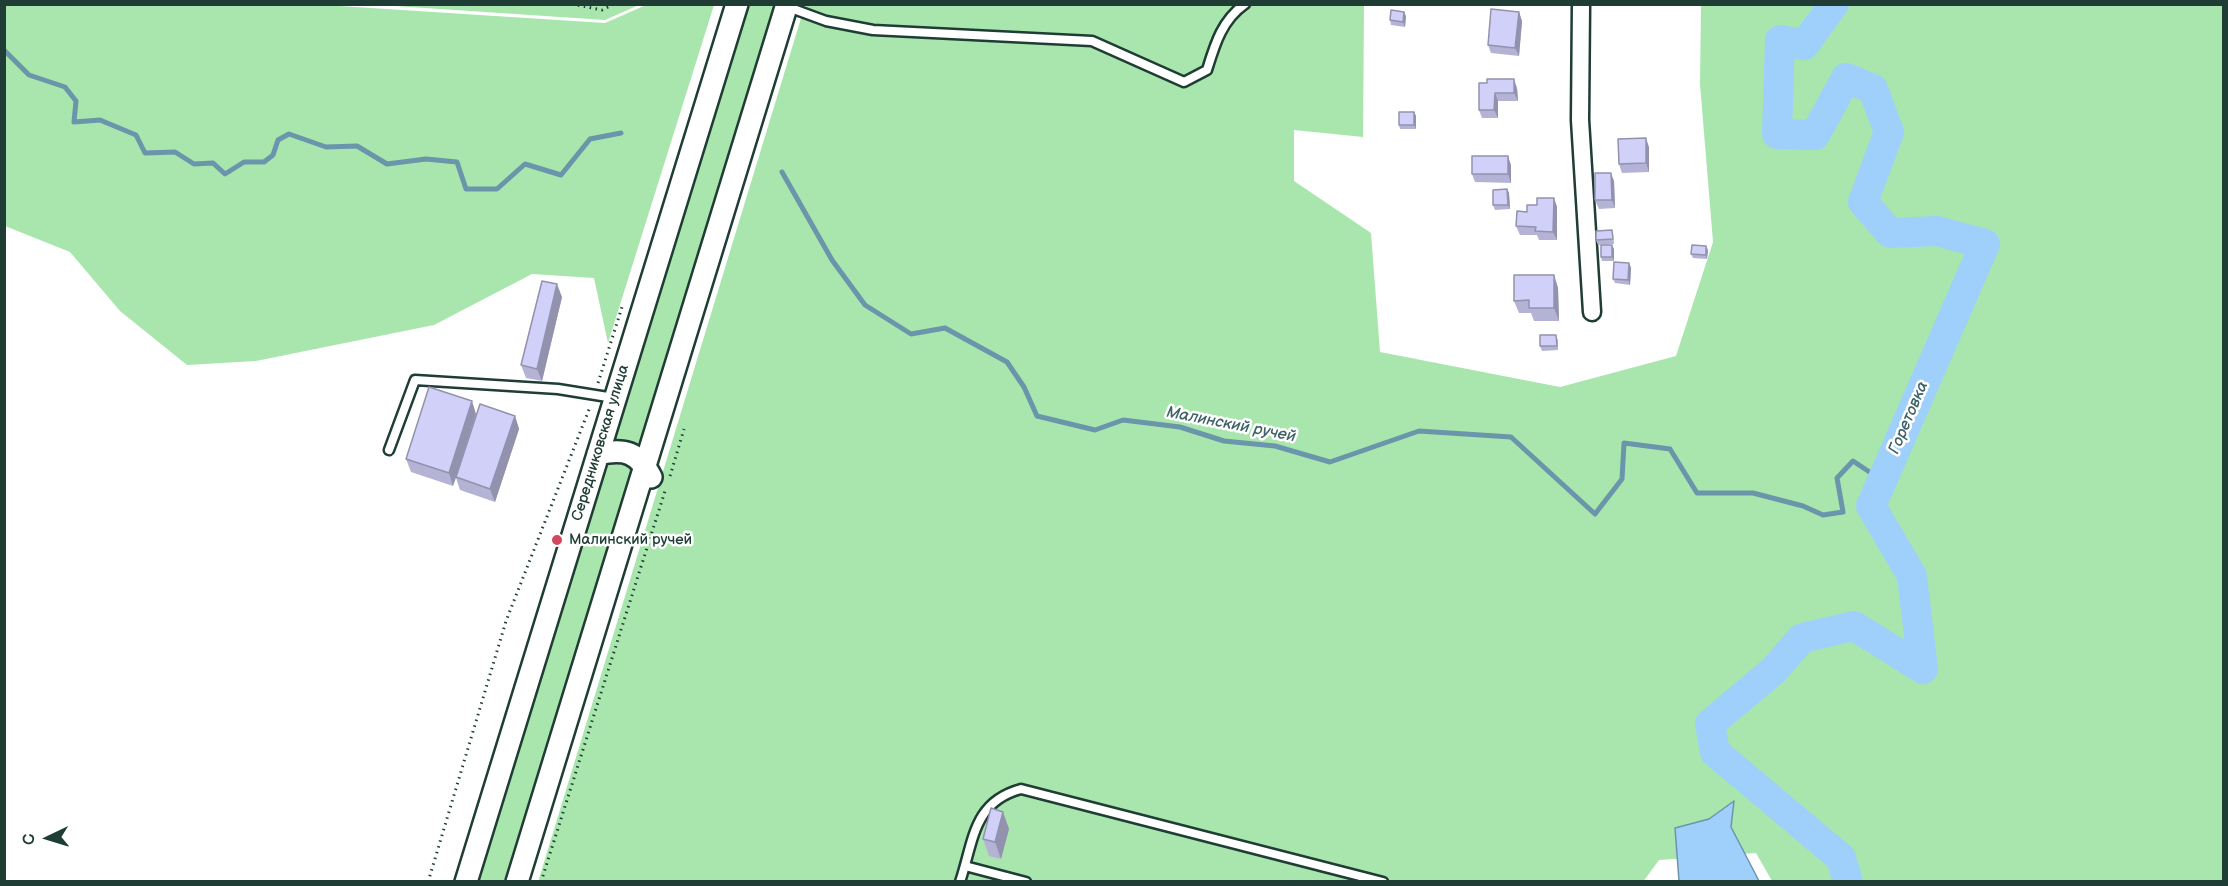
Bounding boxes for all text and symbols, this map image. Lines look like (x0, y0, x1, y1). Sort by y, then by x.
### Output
street label: Середниковская улица (569, 363, 633, 523)
water label: Горетовка (1885, 379, 1933, 457)
water label: Малинский ручей (1165, 403, 1297, 447)
place label: Малинский ручей (569, 531, 692, 549)
marker: Малинский ручей (550, 533, 564, 547)
north arrow (18, 808, 78, 868)
text: С (20, 833, 39, 846)

